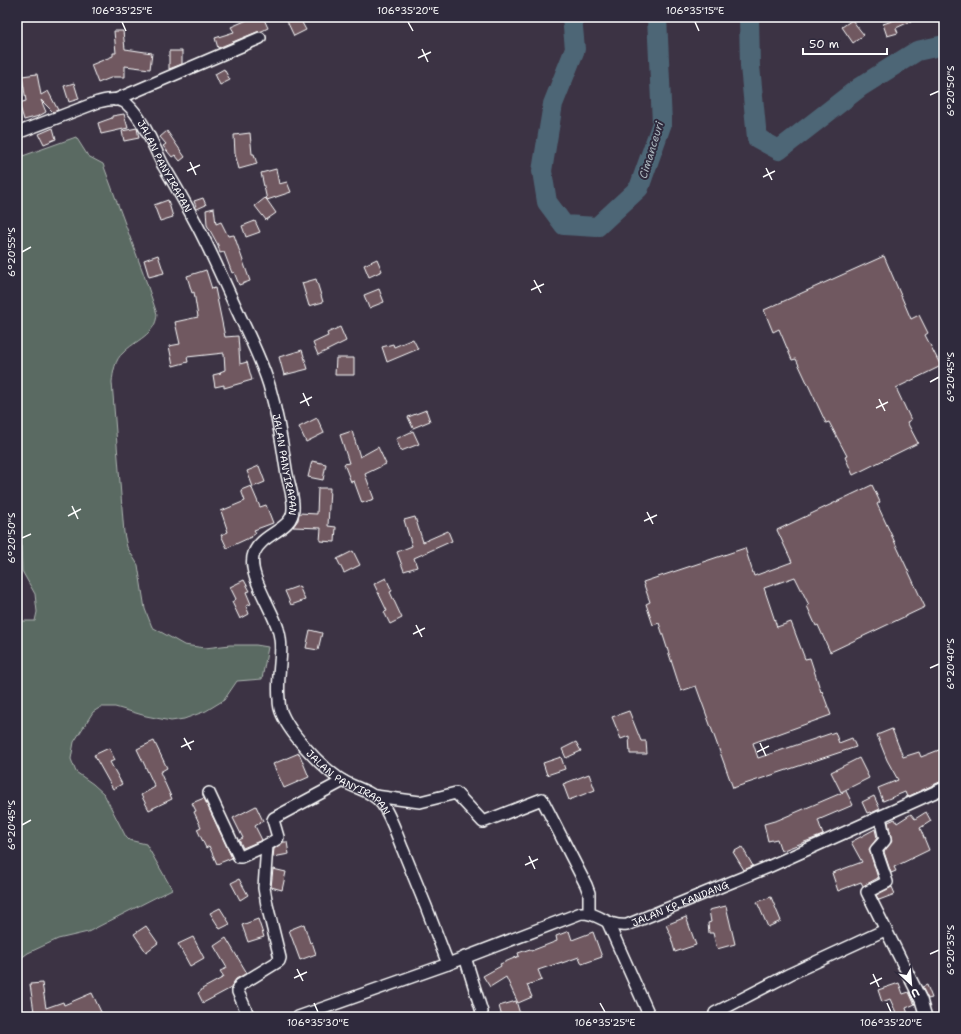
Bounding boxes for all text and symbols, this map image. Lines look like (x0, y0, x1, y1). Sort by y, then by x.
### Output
text: 106°35'25"E (91, 4, 153, 17)
text: 106°35'20"E (377, 4, 439, 17)
text: 106°35'15"E (666, 4, 724, 17)
scale bar (803, 30, 887, 56)
text: 50 m (809, 36, 839, 52)
text: 6°20'50"S (944, 65, 957, 117)
street label: JALAN PANYIRAPAN (134, 118, 195, 215)
water label: Cimanceuri (636, 119, 668, 181)
text: 6°20'55"S (5, 227, 18, 277)
text: 6°20'45"S (944, 351, 957, 402)
street label: JALAN PANYIRAPAN (269, 413, 299, 516)
text: 6°20'50"S (5, 512, 18, 564)
text: 6°20'40"S (944, 638, 957, 690)
street label: JALAN PANYIRAPAN (303, 747, 393, 817)
text: 6°20'45"S (5, 799, 18, 850)
street label: JALAN KP. KANDANG (630, 878, 731, 929)
text: 6°20'35"S (944, 924, 957, 975)
north arrow (891, 964, 931, 1004)
text: U (908, 984, 922, 1001)
text: 106°35'30"E (287, 1016, 349, 1029)
text: 106°35'25"E (574, 1016, 636, 1029)
text: 106°35'20"E (860, 1016, 922, 1029)

